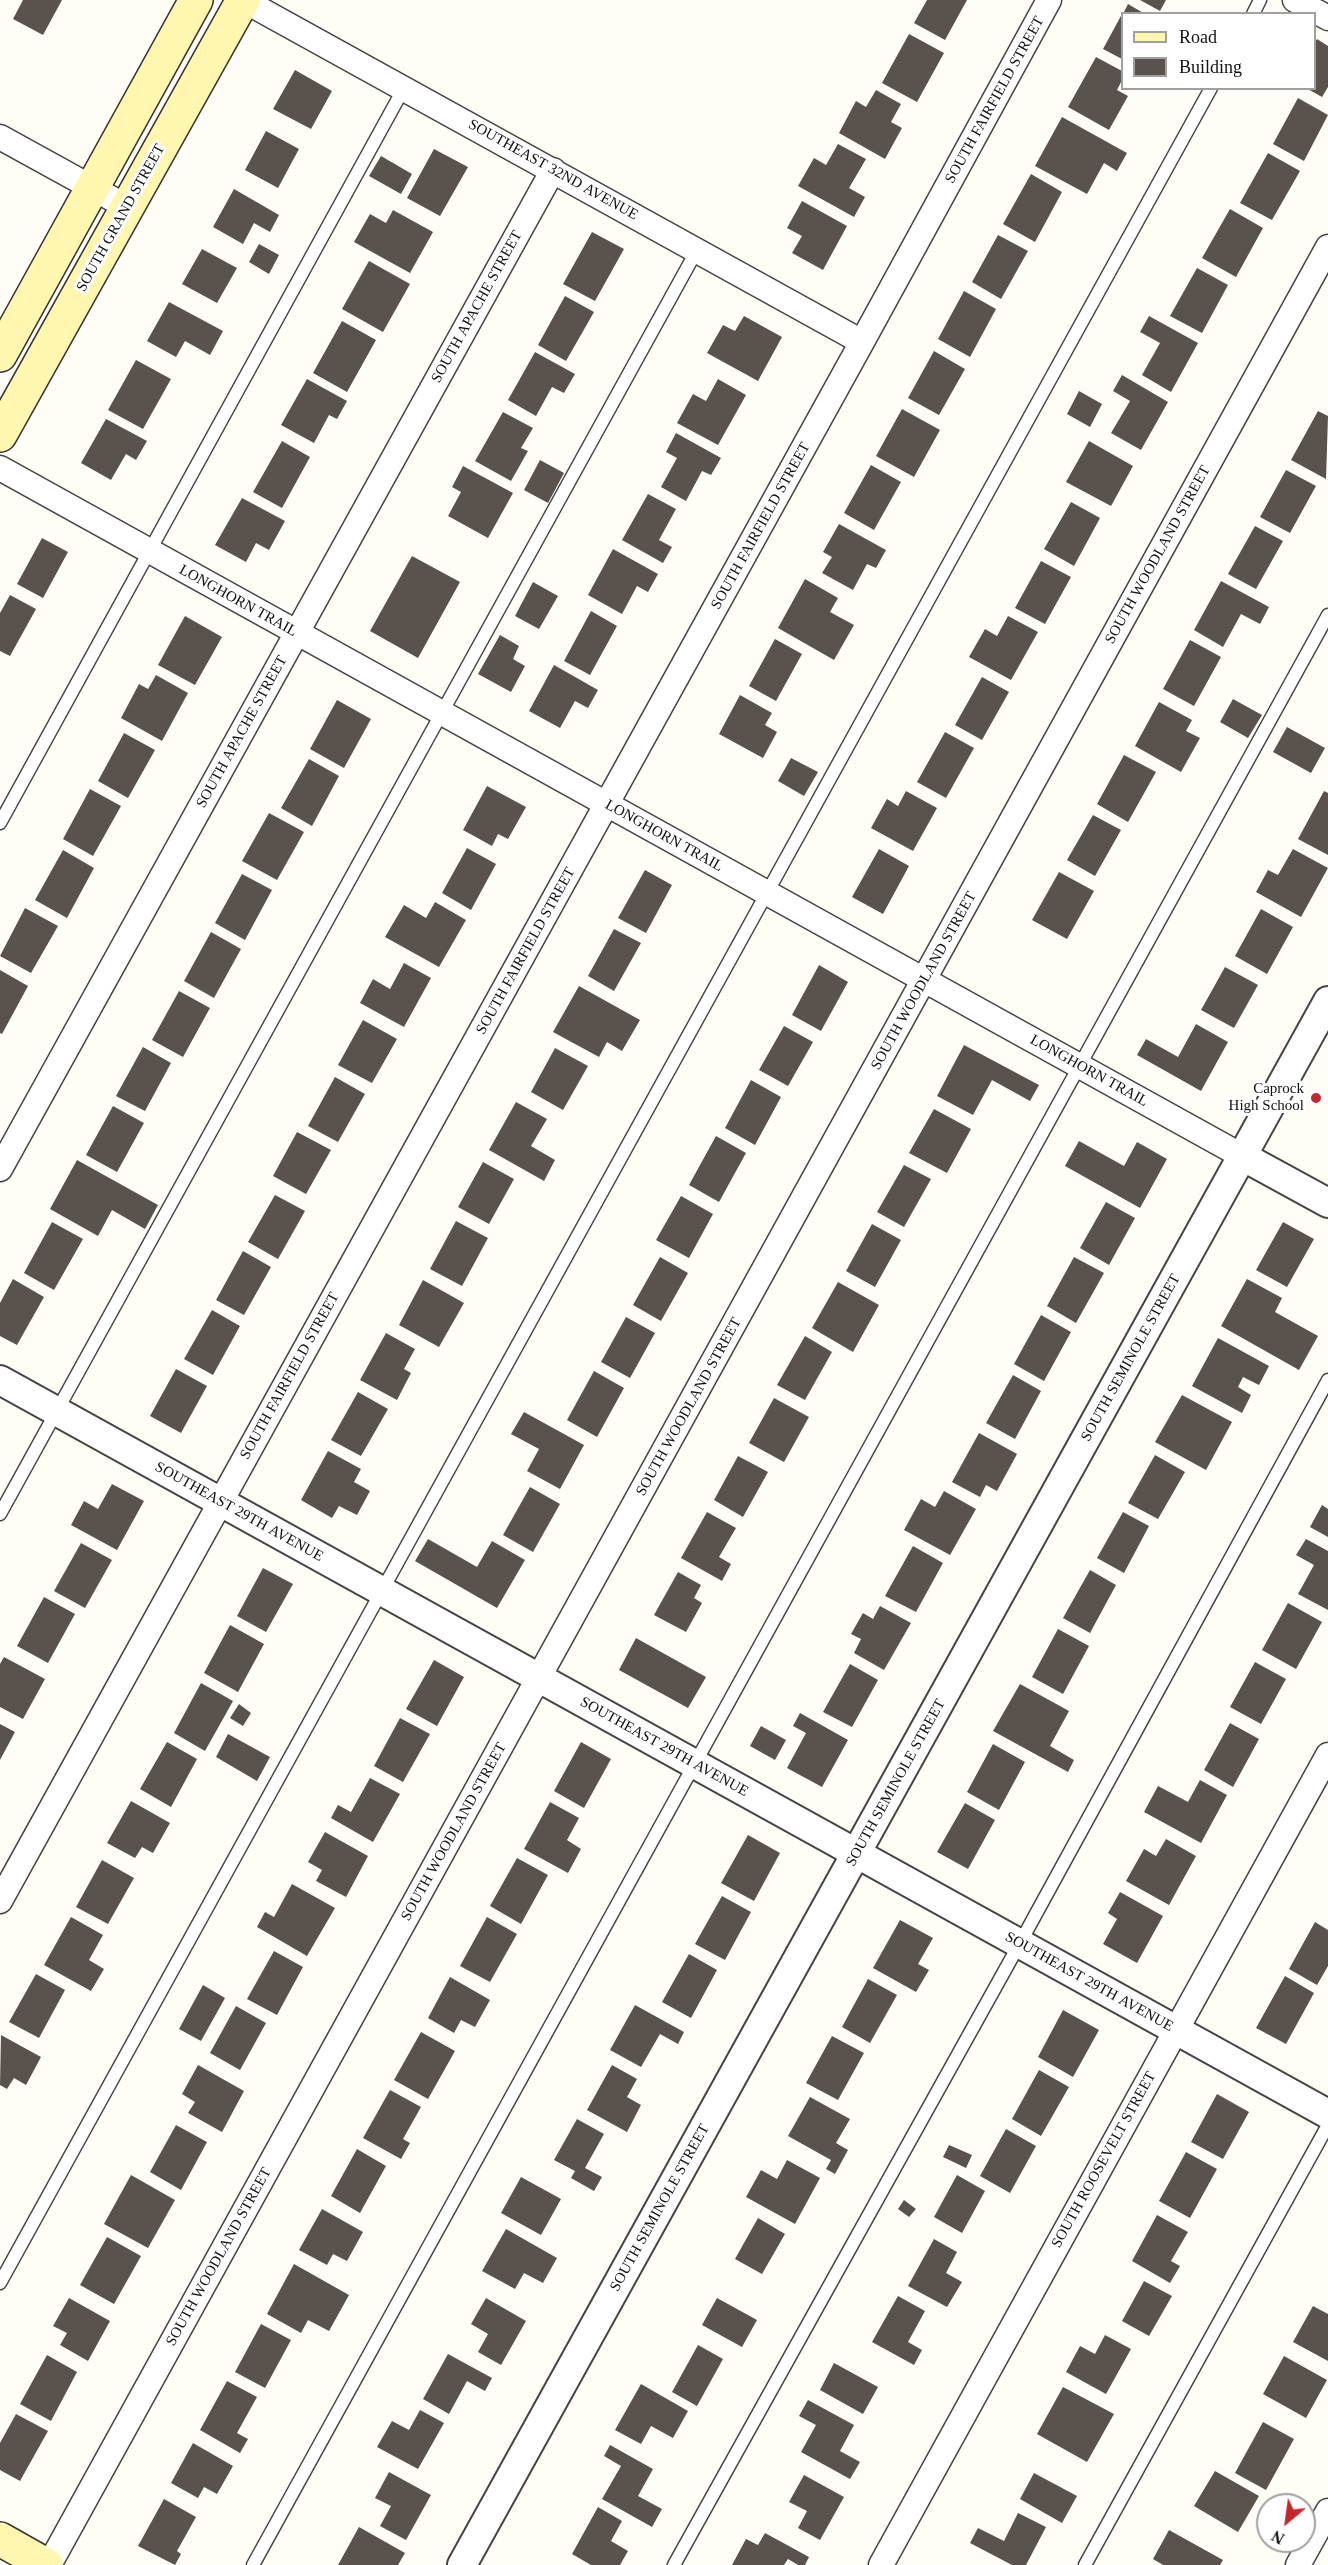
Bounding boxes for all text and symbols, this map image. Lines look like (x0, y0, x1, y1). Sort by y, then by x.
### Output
legend (1121, 12, 1316, 90)
street label: SOUTH FAIRFIELD STREET (942, 13, 1048, 187)
text: Road (1179, 27, 1217, 47)
text: Building (1179, 57, 1242, 77)
street label: SOUTHEAST 32ND AVENUE (465, 116, 641, 224)
street label: SOUTH GRAND STREET (73, 141, 169, 295)
street label: SOUTH APACHE STREET (428, 228, 526, 386)
street label: SOUTH FAIRFIELD STREET (708, 439, 814, 613)
street label: SOUTH WOODLAND STREET (1101, 463, 1215, 647)
street label: LONGHORN TRAIL (176, 561, 300, 641)
street label: SOUTH APACHE STREET (193, 653, 291, 811)
street label: LONGHORN TRAIL (602, 796, 726, 876)
street label: SOUTH FAIRFIELD STREET (473, 864, 579, 1038)
street label: SOUTH WOODLAND STREET (867, 889, 981, 1073)
street label: LONGHORN TRAIL (1027, 1031, 1151, 1111)
place label: Caprock High School (1229, 1080, 1304, 1115)
marker: Caprock High School (1309, 1091, 1323, 1105)
street label: SOUTH SEMINOLE STREET (1077, 1271, 1185, 1445)
street label: SOUTH FAIRFIELD STREET (237, 1289, 343, 1463)
street label: SOUTH WOODLAND STREET (632, 1315, 746, 1499)
street label: SOUTHEAST 29TH AVENUE (152, 1458, 326, 1566)
street label: SOUTHEAST 29TH AVENUE (577, 1693, 751, 1801)
street label: SOUTH SEMINOLE STREET (842, 1696, 950, 1870)
street label: SOUTH WOODLAND STREET (397, 1740, 511, 1924)
street label: SOUTHEAST 29TH AVENUE (1002, 1928, 1176, 2036)
street label: SOUTH ROOSEVELT STREET (1048, 2069, 1160, 2251)
street label: SOUTH SEMINOLE STREET (606, 2121, 714, 2295)
street label: SOUTH WOODLAND STREET (162, 2165, 276, 2349)
north arrow (1256, 2493, 1316, 2553)
text: N (1269, 2527, 1287, 2548)

